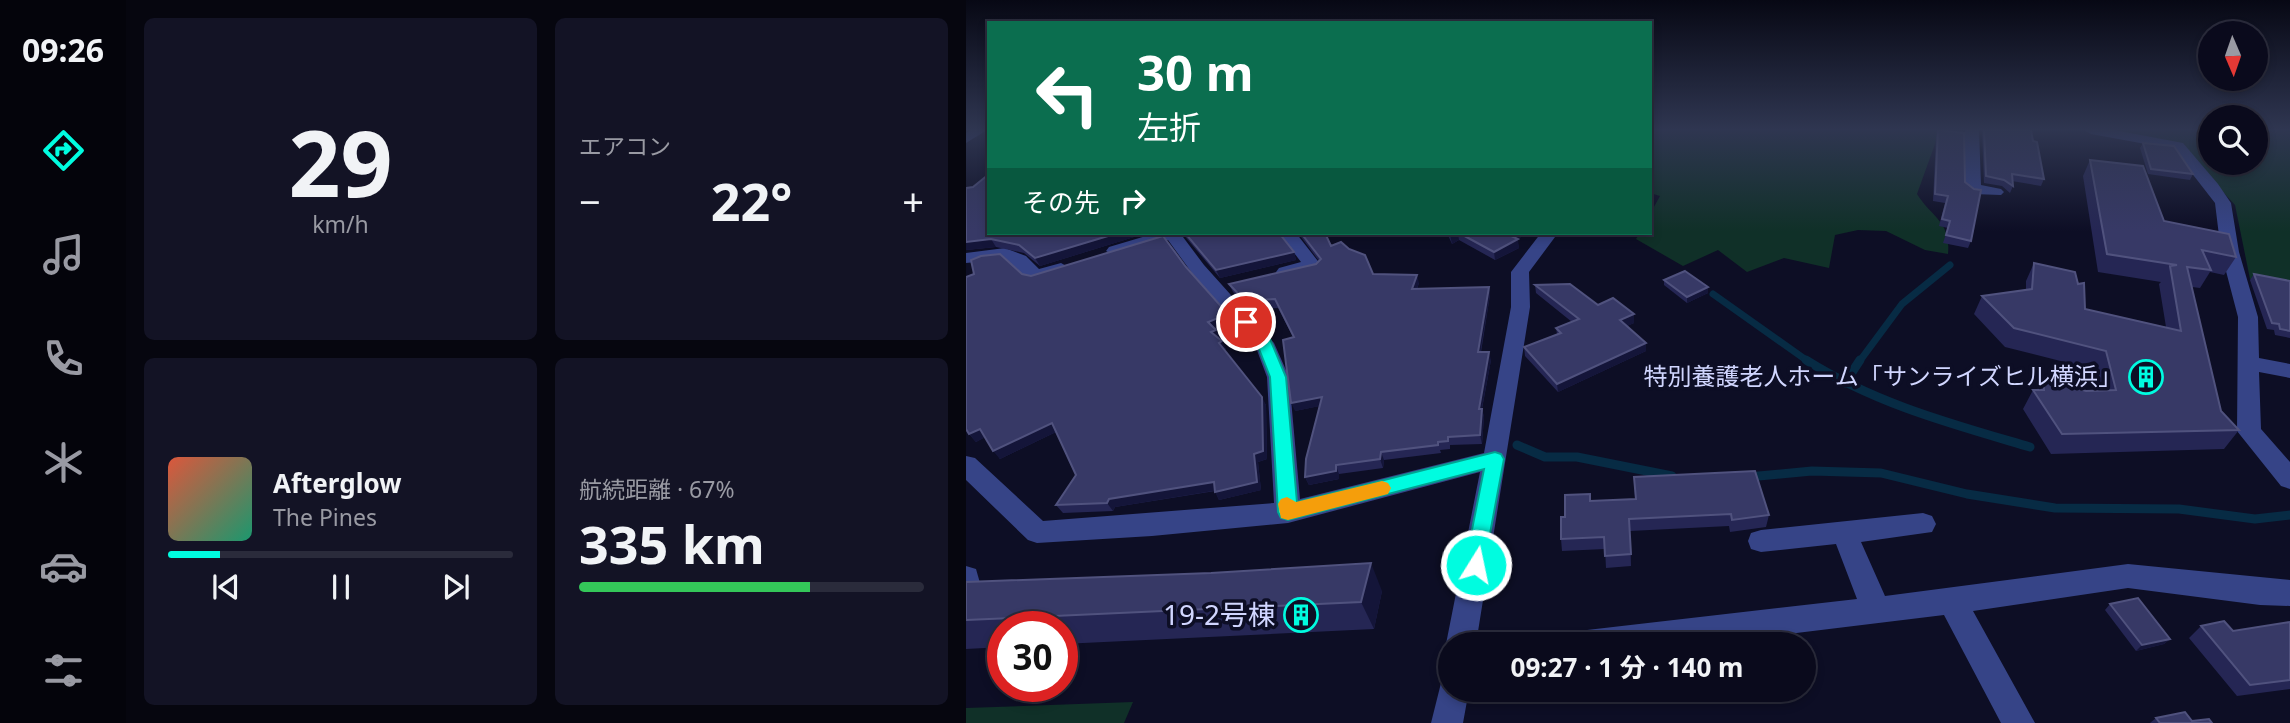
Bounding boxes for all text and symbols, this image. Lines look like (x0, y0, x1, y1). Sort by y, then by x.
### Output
north arrow (2198, 21, 2268, 91)
map controls (2198, 21, 2268, 175)
text: 09:26 (22, 28, 104, 71)
text: 30 m (1137, 39, 1254, 105)
icon: left (1022, 49, 1113, 140)
text: 29 (288, 100, 393, 224)
text: 左折 (1137, 105, 1201, 148)
button: search (2198, 105, 2268, 175)
icon: directions (39, 126, 88, 175)
text: エアコン (579, 130, 671, 162)
text: 22° (711, 165, 792, 236)
text: − (579, 175, 601, 227)
text: + (902, 175, 924, 227)
icon: right (1114, 182, 1152, 220)
text: その先 (1022, 184, 1100, 220)
text: km/h (312, 208, 369, 240)
icon: music (39, 230, 88, 279)
pin (1216, 292, 1276, 352)
icon: arrive (1227, 303, 1265, 341)
icon: phone (39, 334, 88, 383)
building icon: 特別養護老人ホーム「サンライズヒル横浜」 (2127, 358, 2165, 396)
place label: 特別養護老人ホーム「サンライズヒル横浜」 (1643, 359, 2122, 392)
icon: climate (39, 438, 88, 487)
text: Afterglow (273, 465, 401, 501)
text: 航続距離 · 67% (579, 473, 735, 505)
text: The Pines (273, 501, 377, 533)
text: 335 km (579, 508, 765, 579)
position arrow (1439, 528, 1513, 602)
icon: car (39, 542, 88, 591)
icon: previous (207, 568, 245, 606)
icon: pause (322, 568, 360, 606)
icon: next (437, 568, 475, 606)
place label: 19-2号棟 (1163, 595, 1276, 633)
building icon: 19-2号棟 (1282, 596, 1320, 634)
speed limit sign: 30 (987, 611, 1078, 702)
icon: filters (39, 646, 88, 695)
text: 09:27 · 1 分 · 140 m (1511, 649, 1743, 685)

